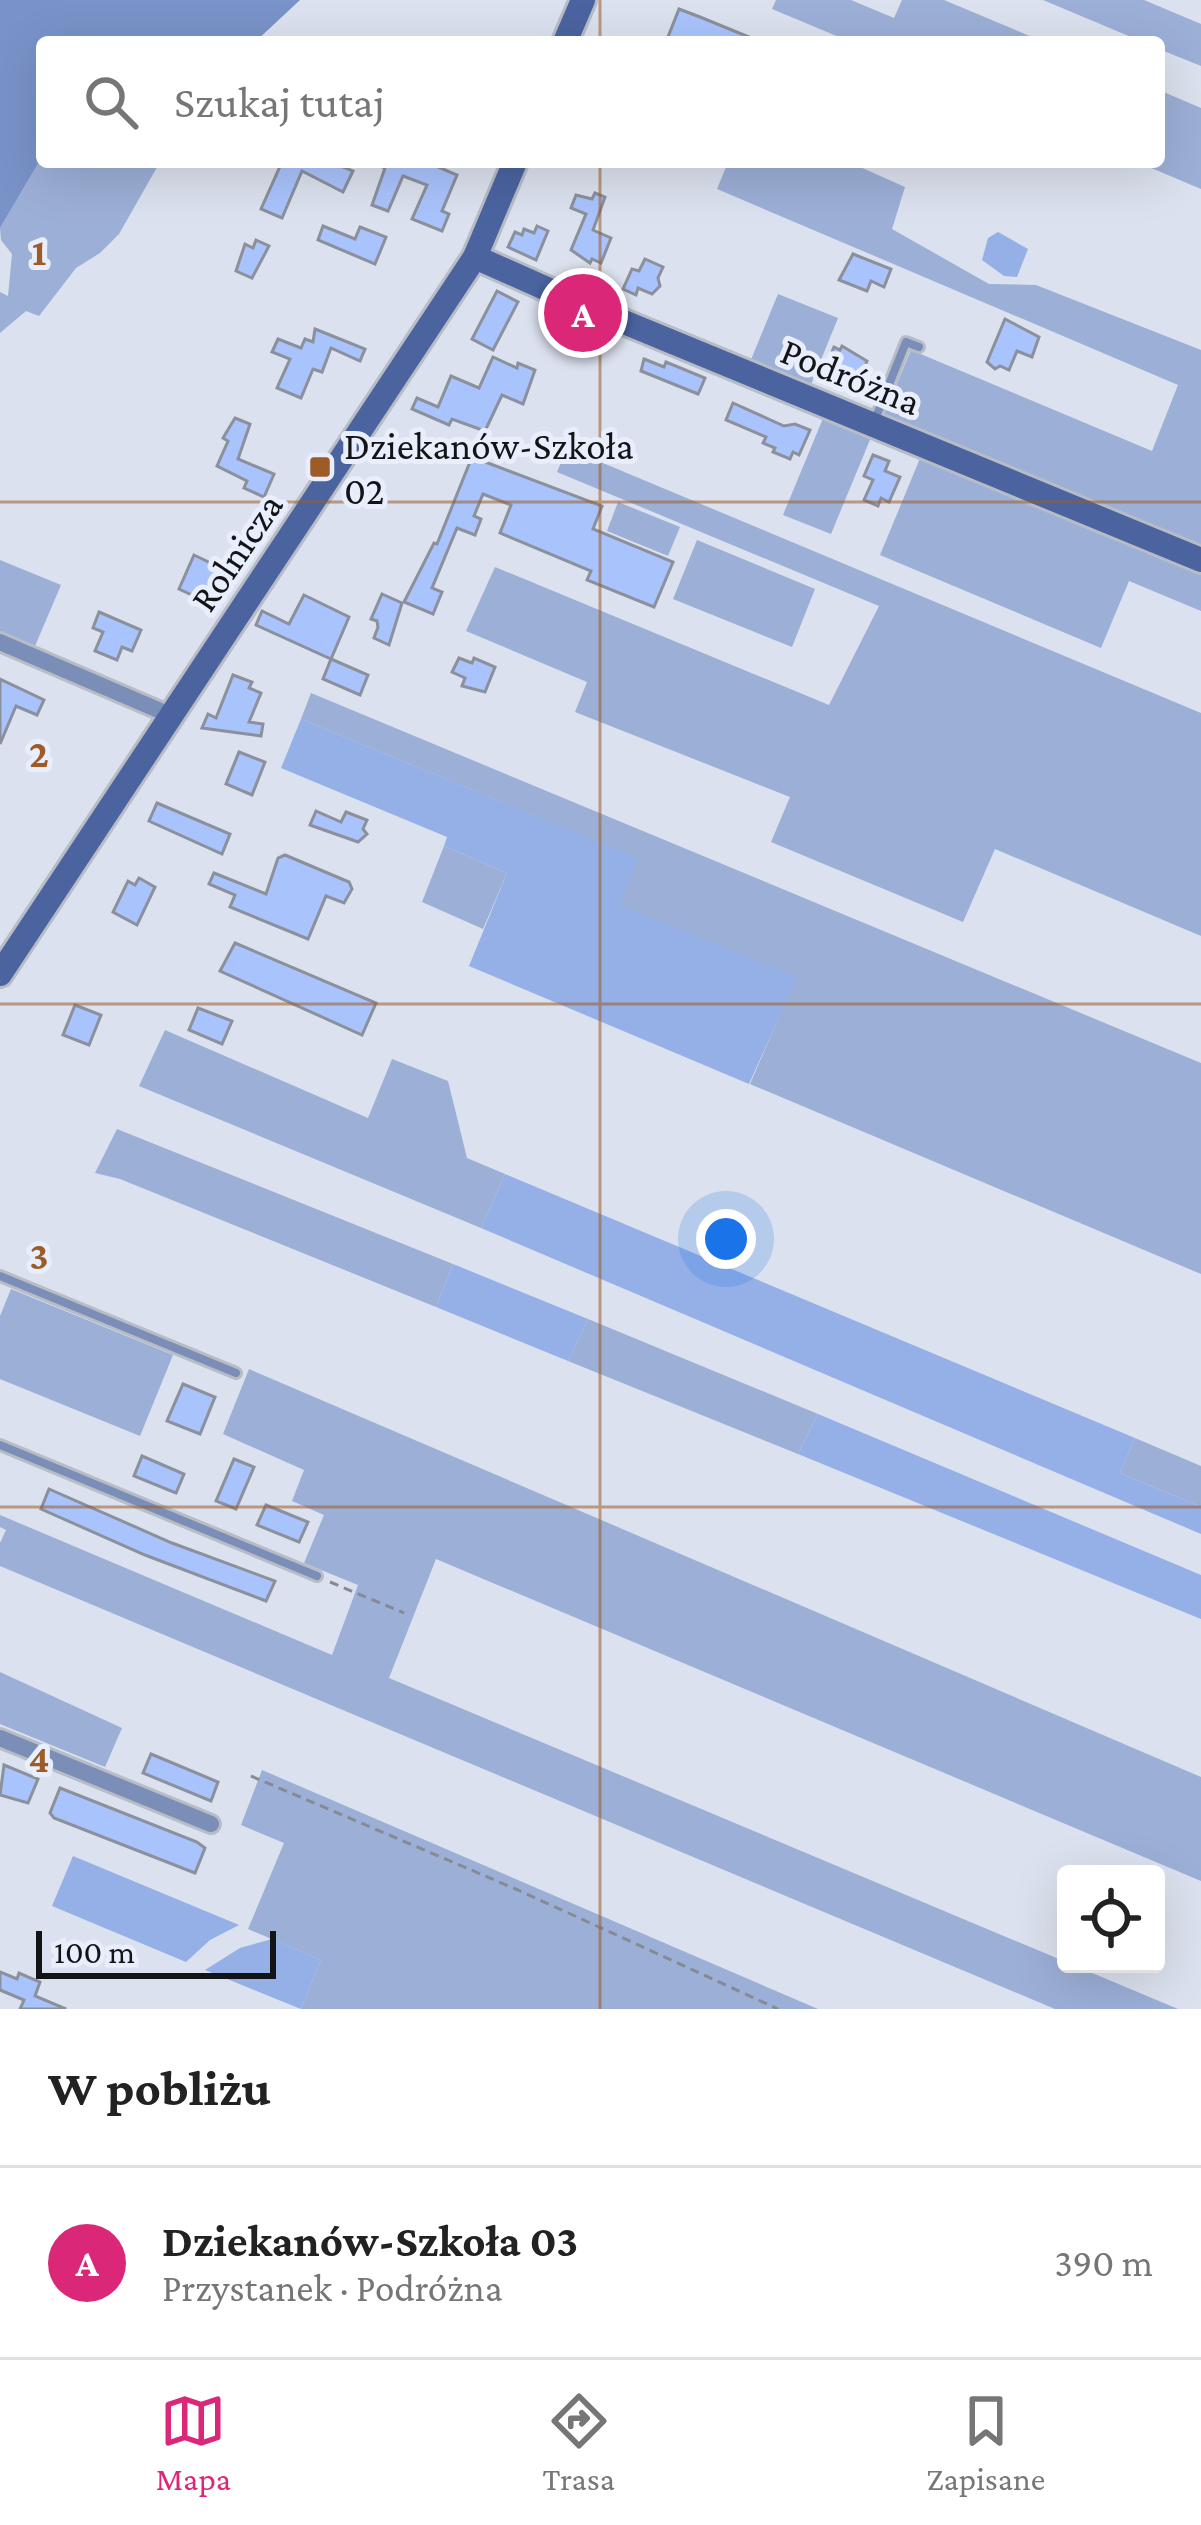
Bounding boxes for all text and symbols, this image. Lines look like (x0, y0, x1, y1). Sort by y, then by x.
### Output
search box (36, 36, 1165, 168)
icon: search (78, 69, 144, 135)
text: Szukaj tutaj (174, 77, 385, 127)
text: 1 (32, 230, 46, 273)
pin: A (544, 268, 622, 358)
street label: Podróżna (775, 329, 927, 423)
place label: Dziekanów-Szkoła 02 (344, 424, 634, 512)
marker: Dziekanów-Szkoła 02 (307, 454, 333, 480)
street label: Rolnicza (181, 485, 291, 619)
text: 2 (29, 732, 49, 775)
your location (696, 1209, 756, 1269)
text: 3 (29, 1234, 49, 1277)
text: 4 (28, 1737, 50, 1780)
map controls (1057, 1865, 1165, 1973)
button: locate (1057, 1865, 1165, 1973)
scale bar (36, 1925, 276, 1978)
text: 100 m (54, 1933, 135, 1970)
text: W pobliżu (48, 2059, 271, 2116)
text: Dziekanów-Szkoła 03 (162, 2216, 578, 2266)
text: A (75, 2241, 99, 2284)
text: 390 m (1054, 2241, 1153, 2284)
text: Przystanek · Podróżna (162, 2266, 503, 2309)
tab: Mapa (156, 2388, 231, 2497)
tab: Trasa (542, 2388, 615, 2497)
tab: Zapisane (926, 2388, 1045, 2497)

